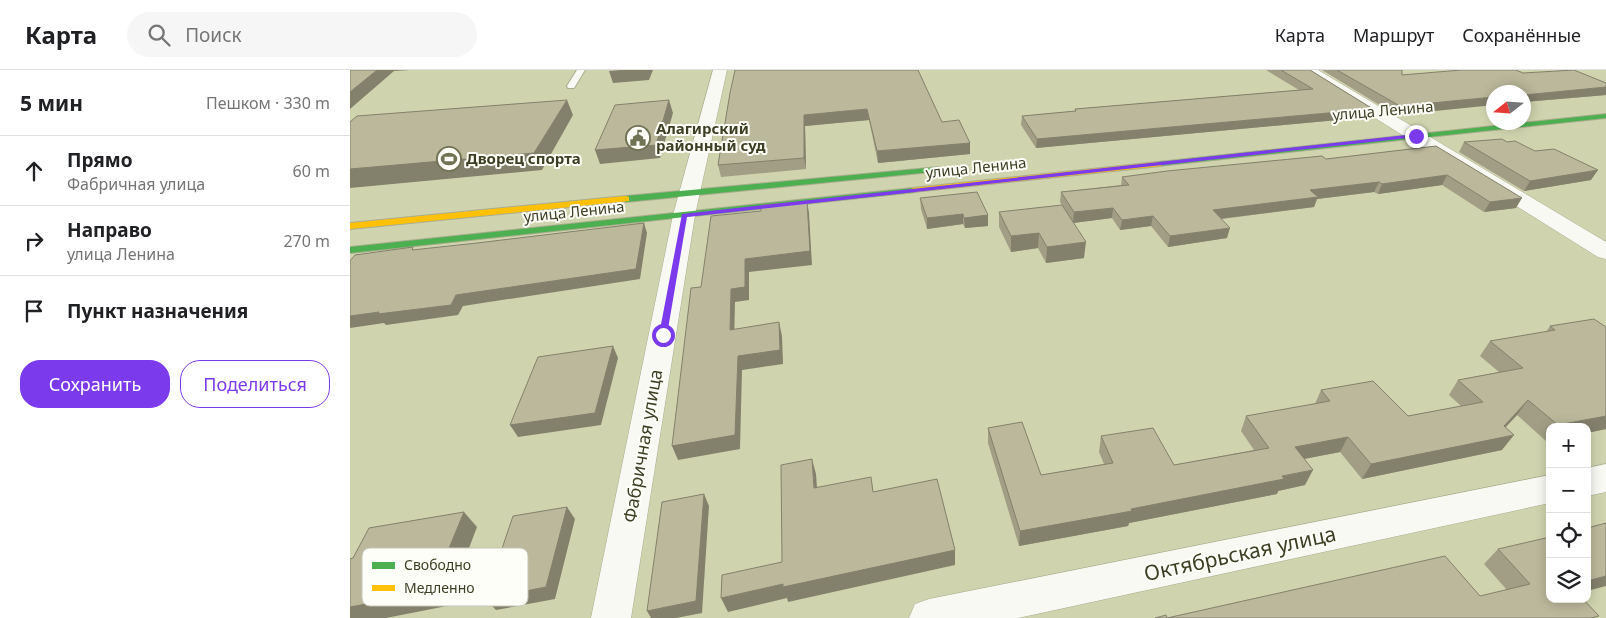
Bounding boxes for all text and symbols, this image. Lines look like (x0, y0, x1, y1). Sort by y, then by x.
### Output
search box (127, 12, 477, 57)
text: Карта (25, 18, 97, 51)
icon: search (145, 21, 173, 49)
text: Поиск (185, 22, 242, 48)
text: Карта (1275, 23, 1325, 47)
text: Маршрут (1353, 23, 1434, 47)
text: Сохранённые (1462, 23, 1581, 47)
north arrow (1486, 85, 1531, 130)
text: 5 мин (20, 89, 83, 117)
text: Пешком · 330 m (206, 92, 330, 114)
street label: улица Ленина (1332, 96, 1434, 124)
place label: Алагирский районный суд (656, 118, 766, 155)
public building icon: Алагирский районный суд (625, 125, 651, 151)
route end (1405, 125, 1428, 148)
sports icon: Дворец спорта (436, 146, 462, 172)
text: Прямо (67, 147, 133, 173)
place label: Дворец спорта (466, 148, 581, 168)
street label: улица Ленина (925, 152, 1027, 182)
icon: ahead (20, 157, 48, 185)
text: 60 m (293, 160, 330, 182)
text: Фабричная улица (67, 173, 205, 195)
street label: улица Ленина (523, 196, 625, 226)
text: Направо (67, 217, 152, 243)
icon: right (20, 227, 48, 255)
text: 270 m (283, 230, 330, 252)
text: улица Ленина (67, 243, 175, 265)
icon: arrive (20, 297, 48, 325)
text: Пункт назначения (67, 298, 248, 324)
route start (652, 324, 675, 347)
button: Сохранить (20, 360, 170, 408)
button: Поделиться (180, 360, 330, 408)
street label: Фабричная улица (617, 367, 667, 524)
map controls (1546, 423, 1591, 603)
button: + (1546, 423, 1591, 468)
button: − (1546, 468, 1591, 513)
button: locate (1546, 513, 1591, 558)
street label: Октябрьская улица (1141, 519, 1338, 587)
legend (362, 548, 528, 606)
text: Свободно (404, 555, 471, 574)
button: layers (1546, 558, 1591, 603)
text: Медленно (404, 578, 475, 597)

